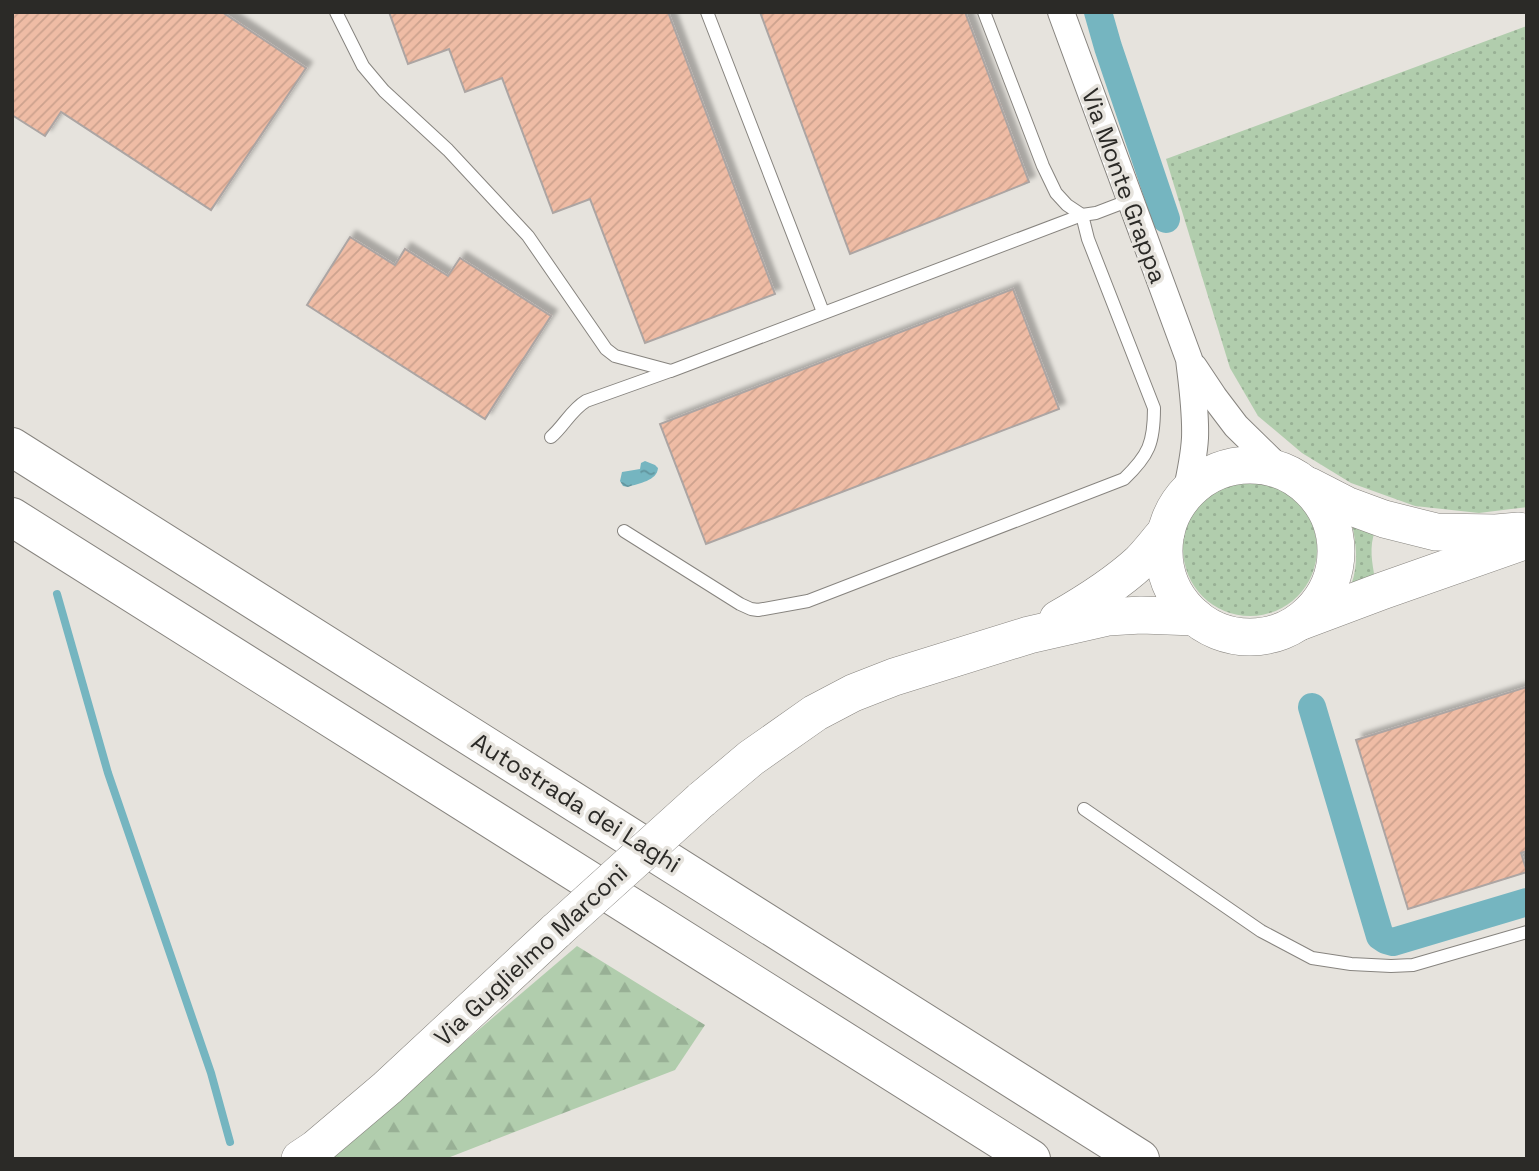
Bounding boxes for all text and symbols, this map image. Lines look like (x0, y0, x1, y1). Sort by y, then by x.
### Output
street label: Via Monte Grappa (1075, 84, 1174, 287)
street label: Autostrada dei Laghi (466, 726, 686, 879)
street label: Via Guglielmo Marconi (428, 857, 634, 1052)

